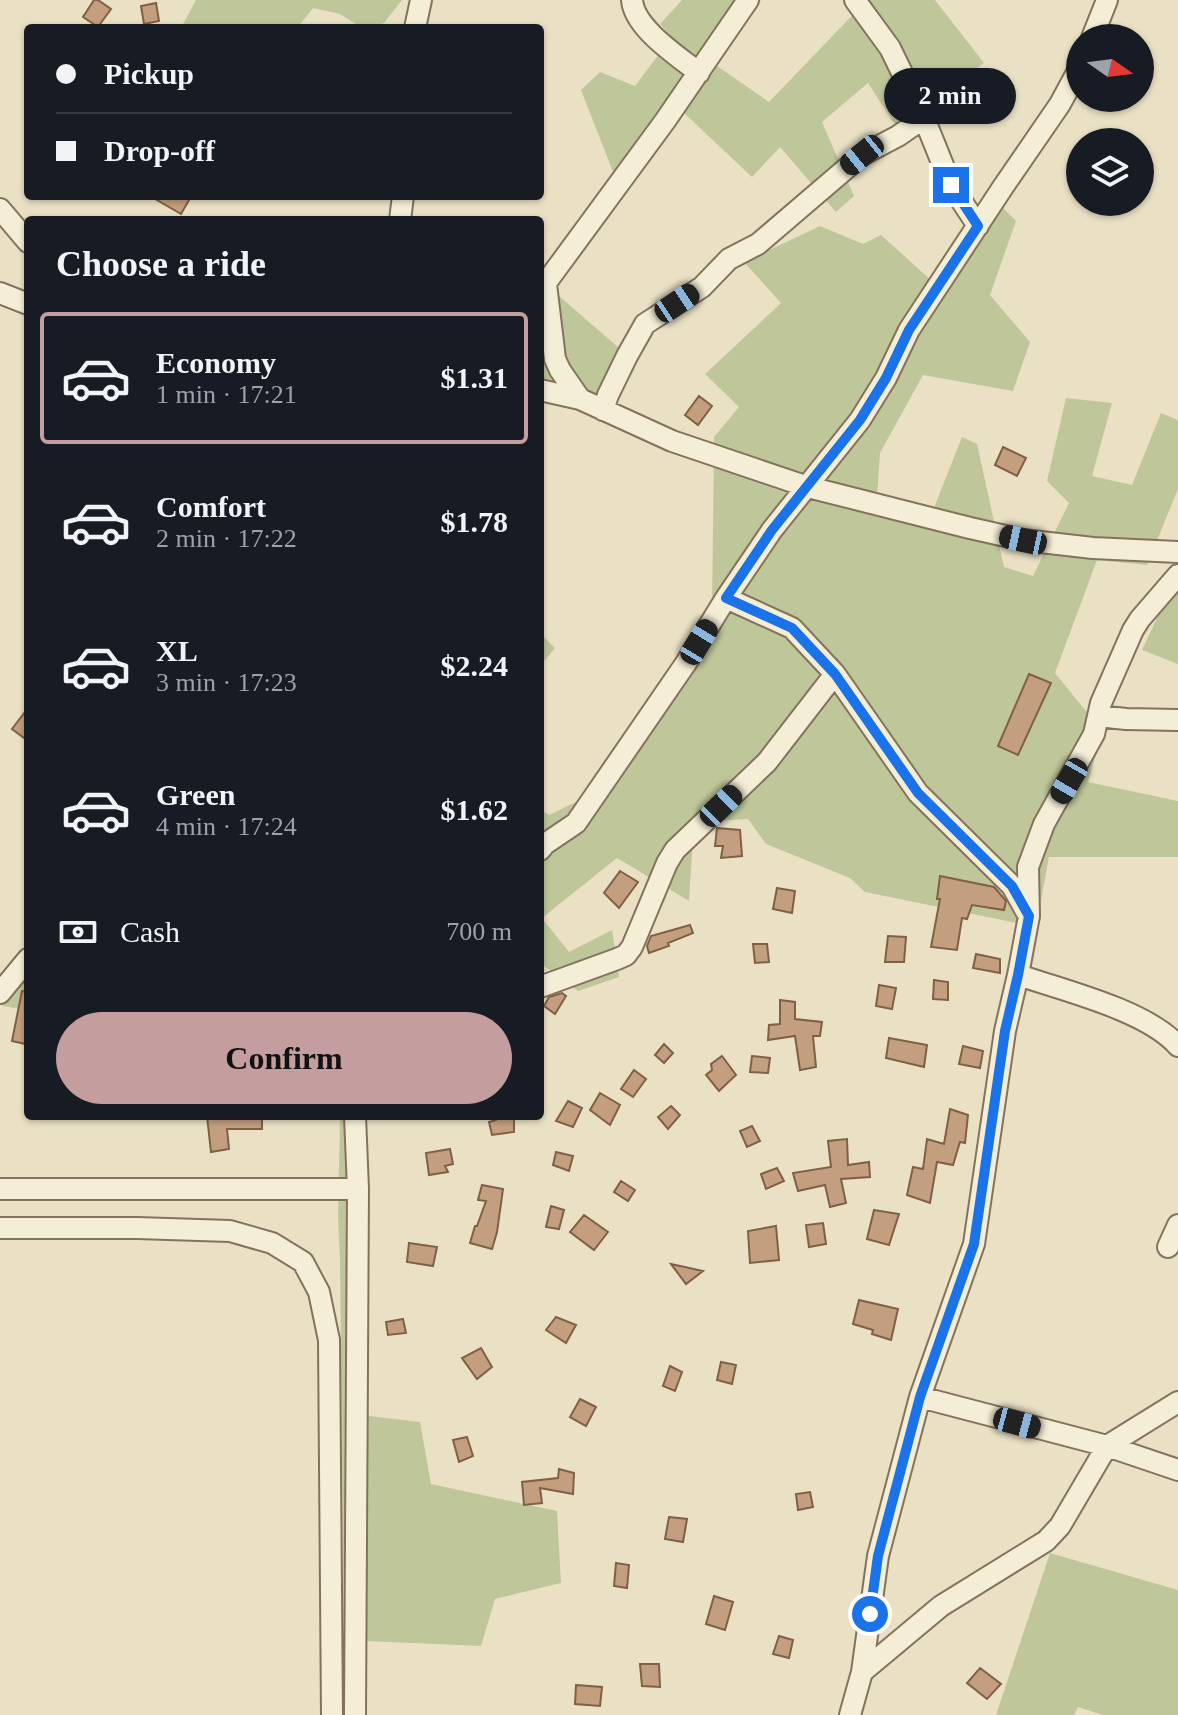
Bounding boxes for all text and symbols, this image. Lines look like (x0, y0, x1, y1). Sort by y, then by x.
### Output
north arrow (1066, 24, 1154, 112)
map controls (1066, 24, 1154, 216)
text: Pickup (104, 57, 194, 90)
callout: 2 min (885, 69, 1017, 125)
text: 2 min (919, 81, 981, 110)
button: layers (1066, 128, 1154, 216)
car (836, 131, 888, 179)
text: Drop-off (104, 134, 215, 167)
route end (933, 167, 969, 203)
text: Choose a ride (56, 244, 266, 284)
car (650, 280, 704, 326)
icon: car (60, 342, 132, 414)
text: Economy (156, 346, 276, 379)
text: $1.31 (441, 361, 508, 394)
text: 1 min · 17:21 (156, 380, 297, 409)
icon: car (60, 486, 132, 558)
text: Comfort (156, 490, 266, 523)
text: $1.78 (441, 505, 508, 538)
car (997, 523, 1049, 557)
text: 2 min · 17:22 (156, 524, 297, 553)
car (676, 615, 722, 669)
icon: car (60, 630, 132, 702)
text: XL (156, 634, 198, 667)
text: $2.24 (441, 649, 508, 682)
text: 3 min · 17:23 (156, 668, 297, 697)
car (1047, 754, 1091, 808)
icon: car (60, 774, 132, 846)
text: Green (156, 778, 235, 811)
car (695, 781, 747, 831)
text: $1.62 (441, 793, 508, 826)
text: 4 min · 17:24 (156, 812, 297, 841)
icon: cash (56, 910, 100, 954)
text: Cash (120, 915, 180, 948)
text: 700 m (446, 917, 512, 946)
button: Confirm (56, 1012, 512, 1104)
car (991, 1405, 1043, 1441)
route start (852, 1596, 888, 1632)

